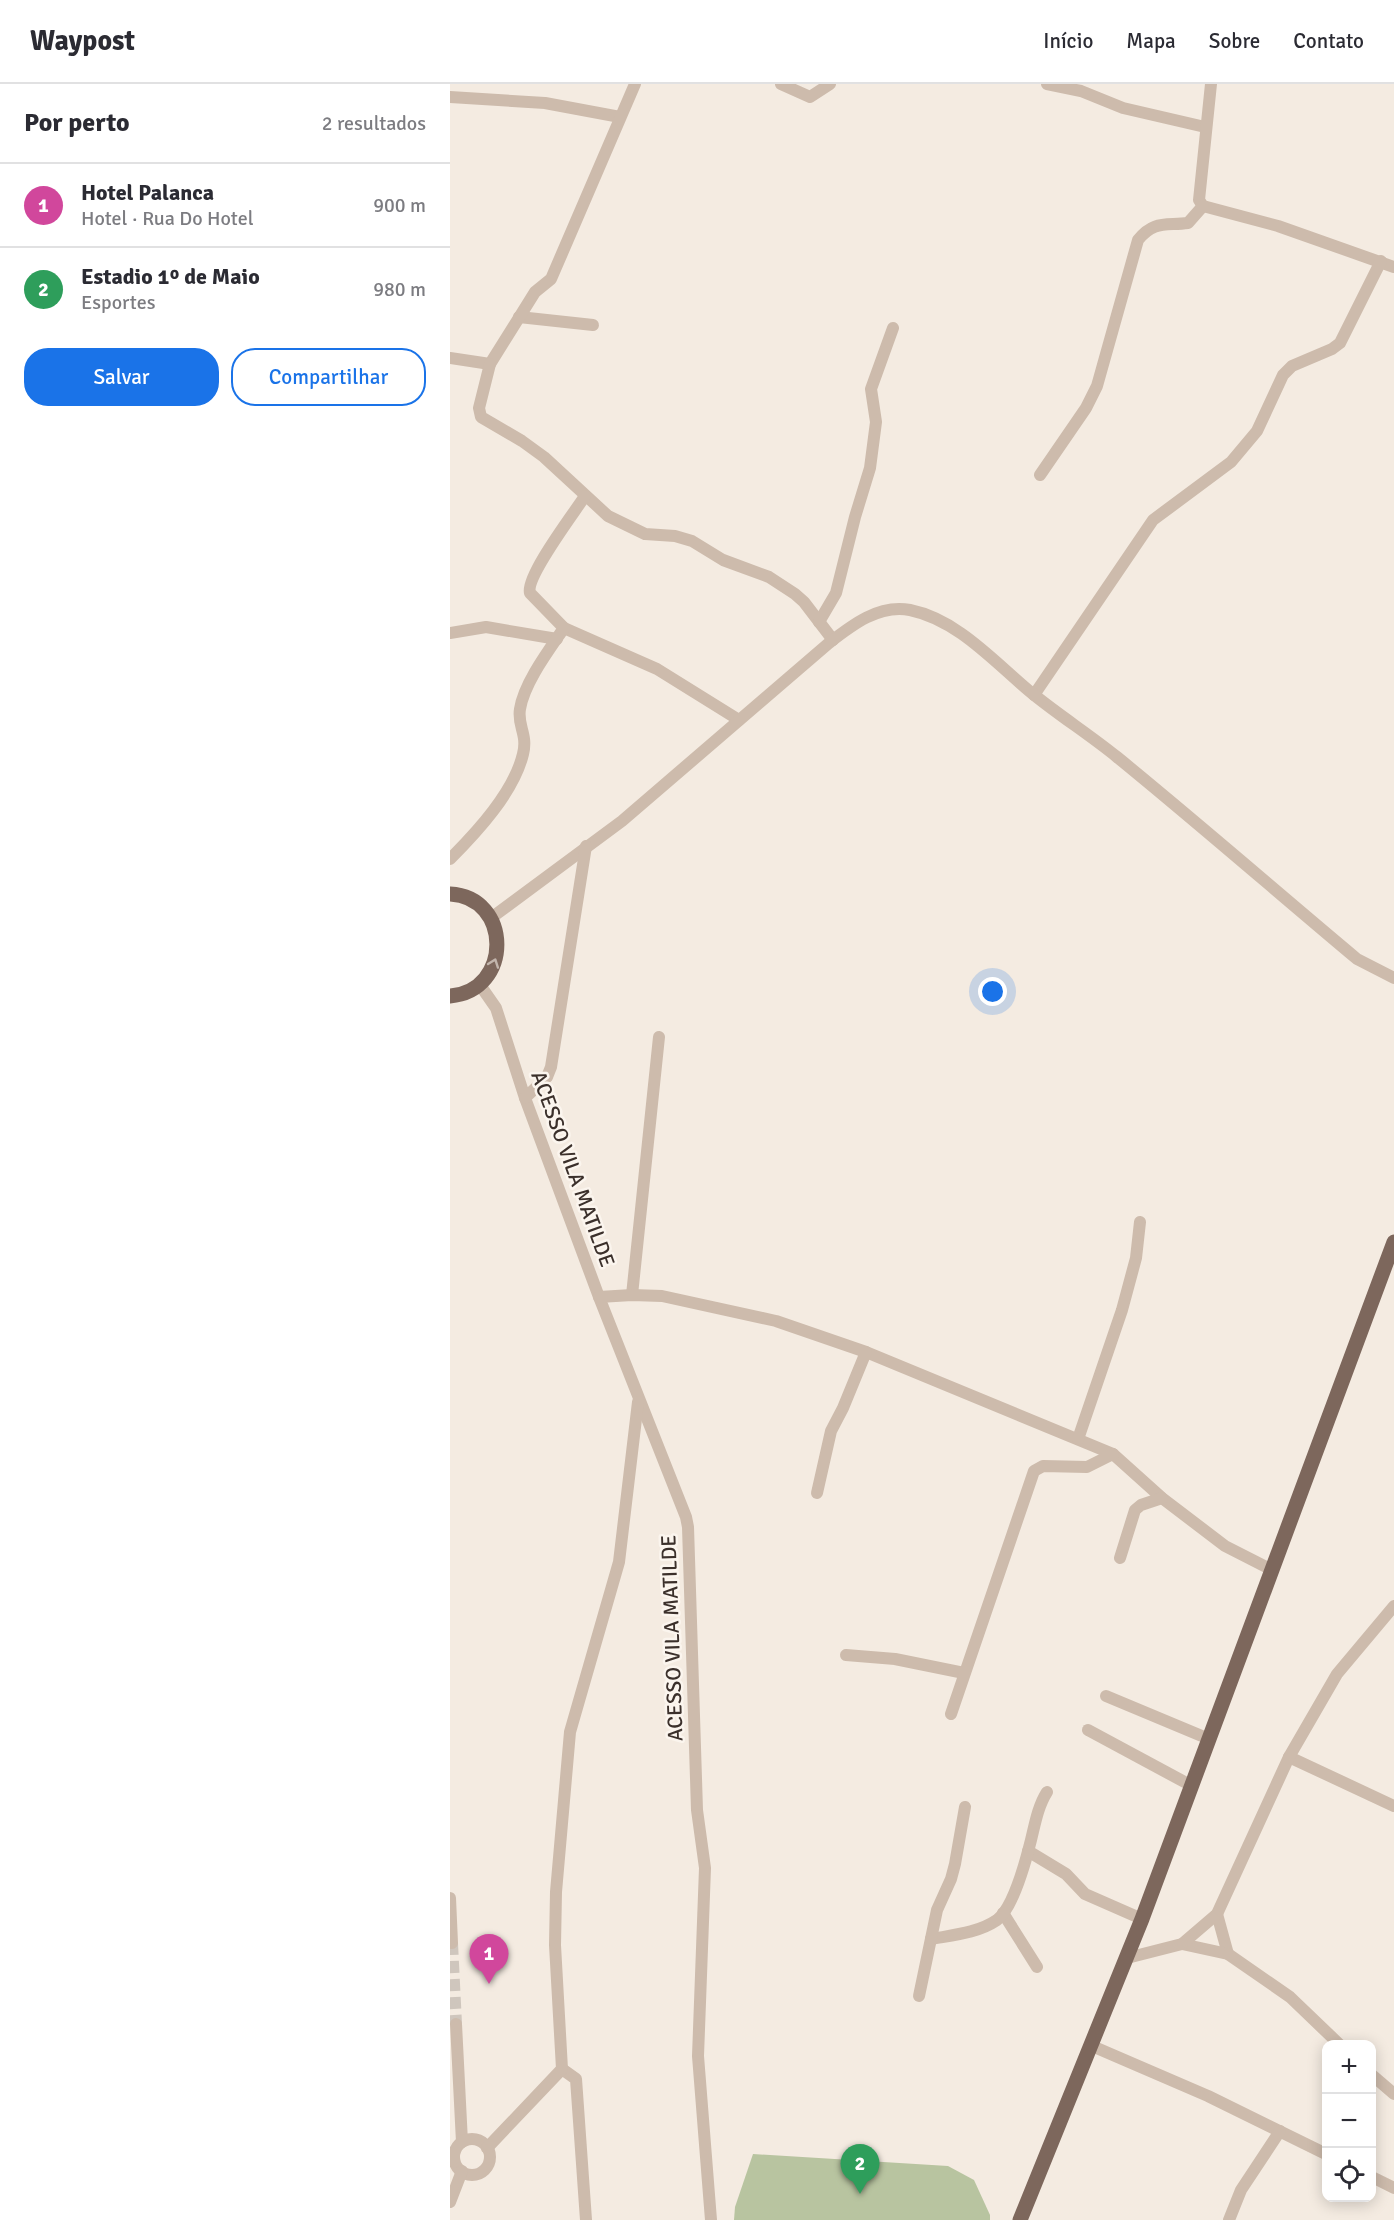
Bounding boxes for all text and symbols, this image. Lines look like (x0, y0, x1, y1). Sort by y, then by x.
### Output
text: Waypost (30, 24, 135, 58)
text: Início (1043, 28, 1093, 54)
text: Mapa (1126, 28, 1176, 54)
text: Sobre (1209, 28, 1260, 54)
text: Contato (1293, 28, 1364, 54)
text: Por perto (24, 107, 130, 139)
text: 2 resultados (322, 111, 426, 136)
text: Hotel Palanca (81, 179, 214, 206)
text: 1 (38, 193, 49, 218)
text: 900 m (373, 193, 426, 218)
text: Hotel · Rua Do Hotel (81, 206, 254, 231)
text: Estadio 1º de Maio (81, 263, 260, 290)
text: 2 (38, 277, 49, 302)
text: 980 m (373, 277, 426, 302)
text: Esportes (81, 290, 155, 315)
button: Salvar (24, 348, 219, 406)
button: Compartilhar (231, 348, 426, 406)
one-way arrow (486, 959, 499, 969)
your location (978, 977, 1007, 1006)
street label: ACESSO VILA MATILDE (525, 1068, 621, 1270)
street label: ACESSO VILA MATILDE (655, 1534, 689, 1742)
pin: 1 (470, 1934, 508, 1984)
map controls (1322, 2040, 1376, 2202)
button: + (1322, 2040, 1376, 2094)
button: − (1322, 2094, 1376, 2148)
pin: 2 (840, 2144, 880, 2194)
button: locate (1322, 2148, 1376, 2202)

